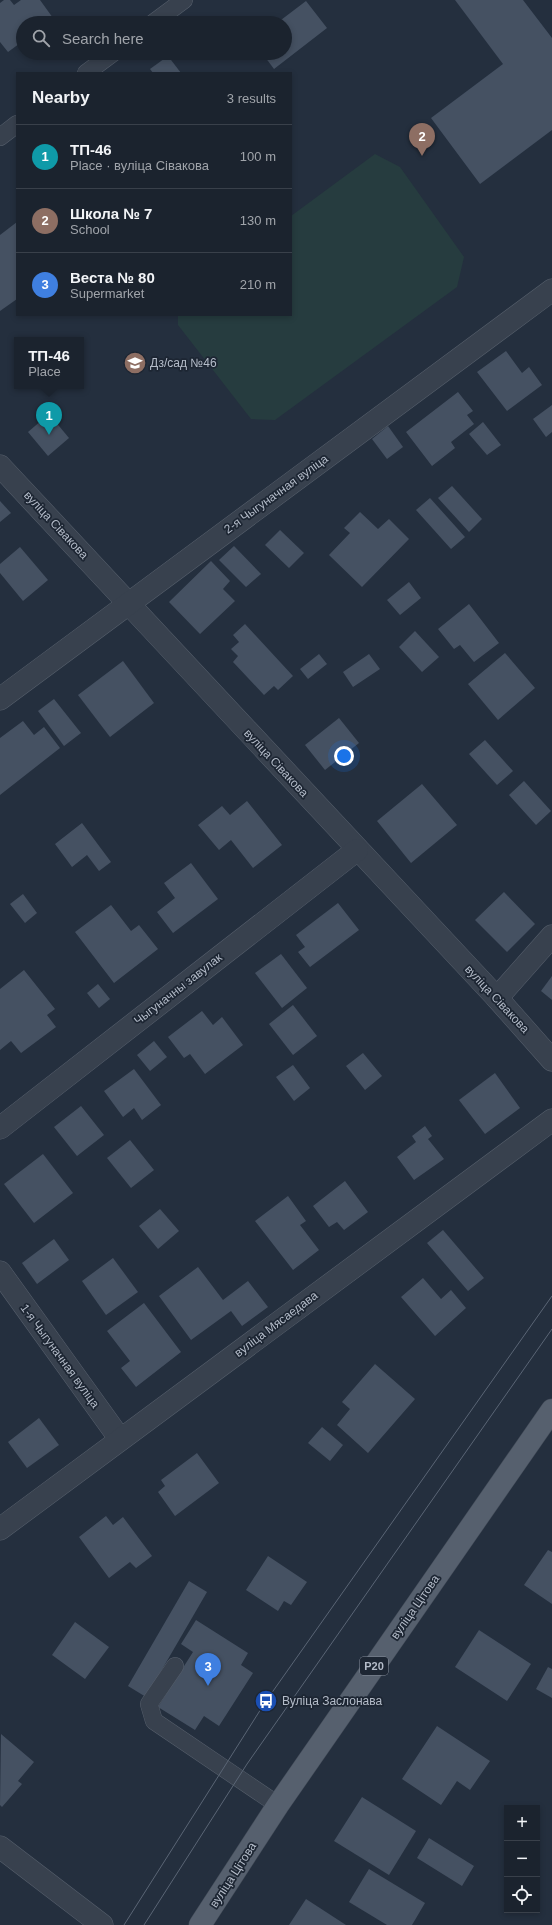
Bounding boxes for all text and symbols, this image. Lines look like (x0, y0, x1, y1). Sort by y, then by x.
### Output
search box (16, 16, 292, 60)
icon: search (30, 27, 52, 49)
text: Search here (62, 30, 144, 47)
text: Nearby (32, 88, 90, 107)
text: 3 results (227, 91, 276, 106)
pin: 2 (409, 123, 435, 156)
text: ТП-46 (70, 141, 112, 158)
text: 1 (41, 149, 49, 164)
text: 100 m (240, 149, 276, 164)
text: Place · вуліца Сівакова (70, 158, 209, 173)
text: Школа № 7 (70, 205, 152, 222)
text: 2 (41, 213, 49, 228)
text: 130 m (240, 213, 276, 228)
text: School (70, 222, 110, 237)
text: Веста № 80 (70, 269, 155, 286)
text: 3 (41, 277, 49, 292)
text: 210 m (240, 277, 276, 292)
text: Supermarket (70, 286, 144, 301)
popup (14, 337, 84, 389)
text: ТП-46 (28, 347, 70, 364)
school or university icon: Дз/сад №46 (122, 350, 148, 376)
place label: Дз/сад №46 (150, 356, 217, 370)
text: Place (28, 364, 61, 379)
pin: 1 (36, 402, 62, 435)
street label: 2-я Чыгуначная вуліца (221, 451, 331, 536)
street label: вуліца Сівакова (21, 488, 91, 562)
street label: вуліца Сівакова (241, 726, 311, 800)
your location (334, 746, 354, 766)
street label: Чыгуначны завулак (131, 950, 225, 1028)
street label: вуліца Сівакова (462, 962, 532, 1036)
street label: вуліца Мясаедава (232, 1288, 321, 1360)
street label: 1-я Чыгуначная вуліца (18, 1301, 103, 1411)
street label: вуліца Цітова (388, 1572, 442, 1642)
pin: 3 (195, 1653, 221, 1686)
road number: Р20 (360, 1657, 388, 1675)
bus stop icon: Вуліца Заслонава (253, 1688, 279, 1714)
place label: Вуліца Заслонава (282, 1694, 382, 1708)
map controls (504, 1805, 540, 1913)
button: + (504, 1805, 540, 1841)
street label: вуліца Цітова (207, 1840, 259, 1910)
button: − (504, 1841, 540, 1877)
button: locate (504, 1877, 540, 1913)

